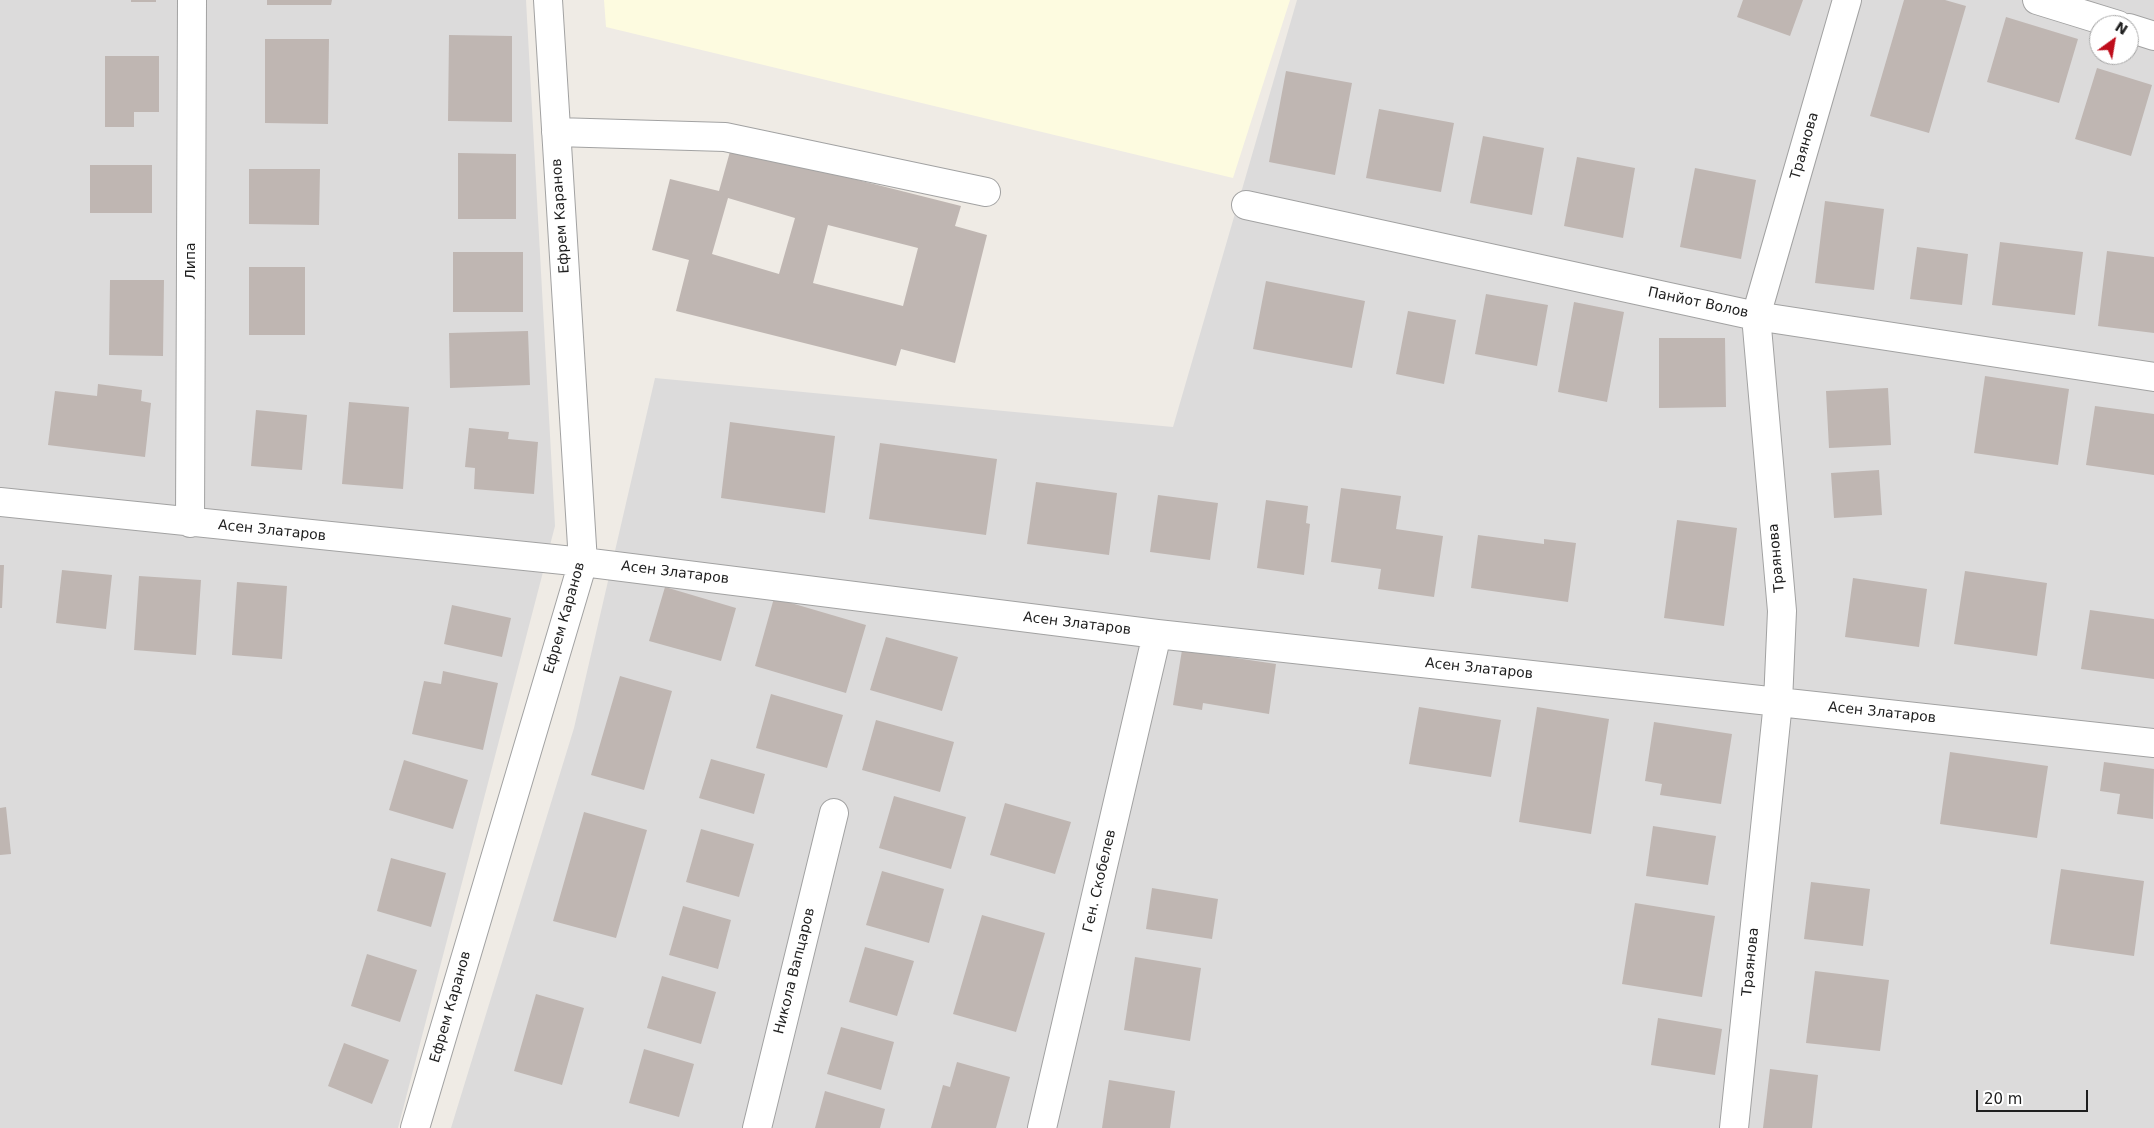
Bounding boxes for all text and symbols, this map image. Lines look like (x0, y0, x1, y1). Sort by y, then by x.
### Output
north arrow (2089, 15, 2139, 65)
text: N (2112, 18, 2131, 38)
street label: Траянова (1787, 111, 1823, 181)
street label: Ефрем Каранов (549, 158, 573, 274)
street label: Липа (183, 242, 199, 280)
street label: Панйот Волов (1646, 284, 1750, 322)
street label: Асен Златаров (217, 517, 327, 545)
street label: Траянова (1766, 523, 1788, 593)
street label: Асен Златаров (620, 558, 730, 588)
street label: Ефрем Каранов (541, 560, 589, 676)
street label: Асен Златаров (1022, 609, 1132, 639)
street label: Асен Златаров (1424, 655, 1534, 683)
street label: Асен Златаров (1827, 699, 1937, 727)
street label: Ген. Скобелев (1080, 828, 1120, 934)
street label: Никола Вапцаров (771, 906, 819, 1036)
street label: Траянова (1739, 927, 1763, 997)
street label: Ефрем Каранов (427, 949, 475, 1065)
scale bar (1979, 1080, 2092, 1112)
text: 20 m (1984, 1090, 2022, 1108)

